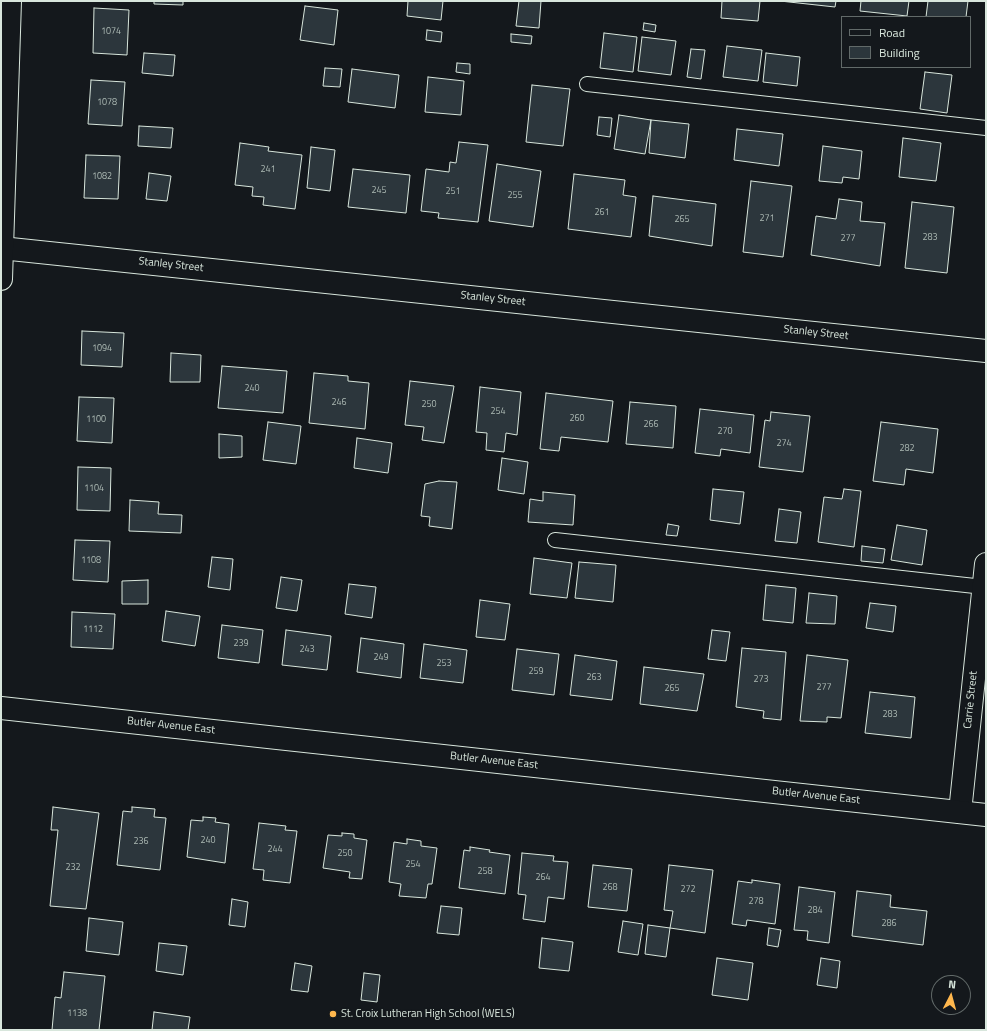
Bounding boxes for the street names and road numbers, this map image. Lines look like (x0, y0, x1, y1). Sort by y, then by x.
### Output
street label: Stanley Street (138, 255, 204, 275)
street label: Stanley Street (460, 289, 526, 309)
street label: Stanley Street (783, 323, 849, 343)
street label: Carrie Street (961, 671, 981, 729)
street label: Butler Avenue East (126, 715, 216, 737)
street label: Butler Avenue East (449, 750, 539, 772)
street label: Butler Avenue East (771, 785, 861, 807)

